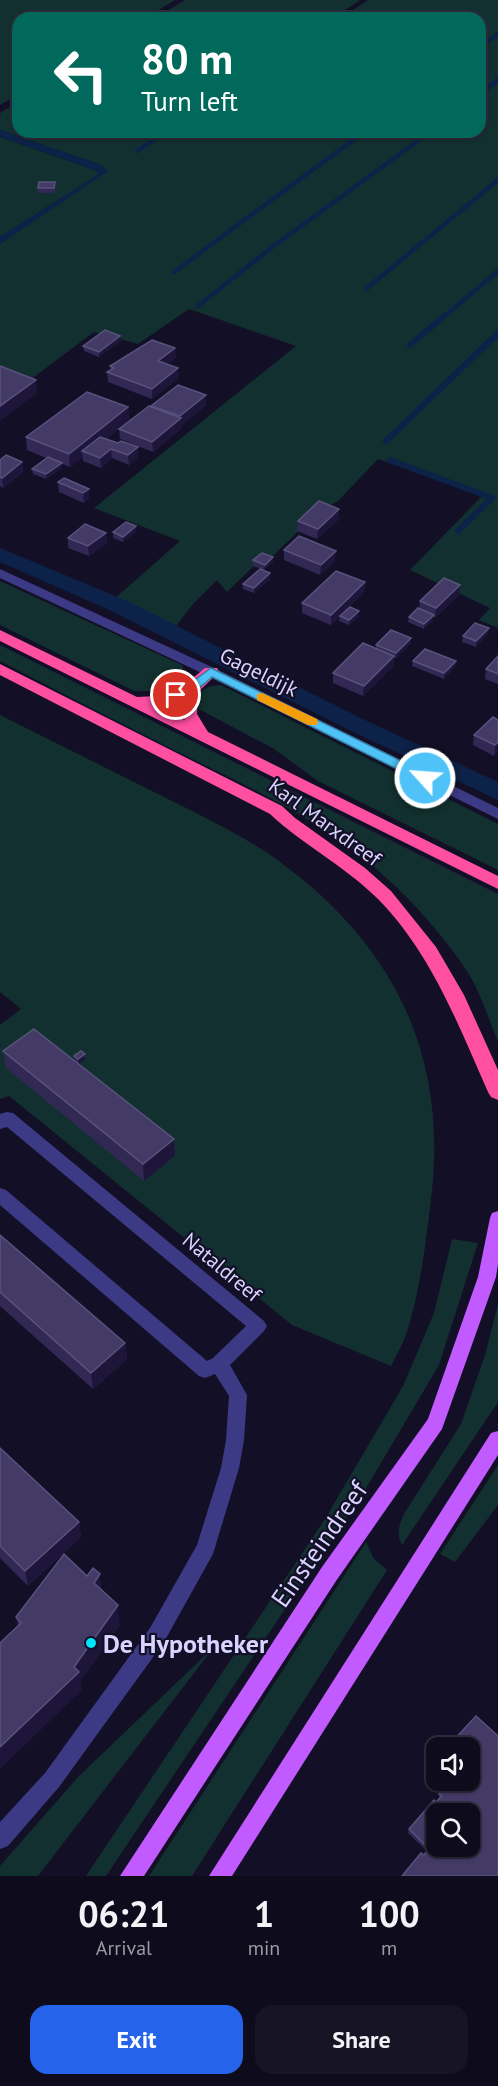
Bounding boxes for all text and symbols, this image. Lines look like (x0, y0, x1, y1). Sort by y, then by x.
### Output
text: 80 m (141, 31, 233, 86)
icon: left (42, 36, 120, 114)
text: Turn left (141, 84, 238, 118)
street label: Gageldijk (215, 641, 303, 703)
pin (150, 669, 201, 720)
icon: arrive (159, 678, 192, 711)
position arrow (393, 746, 457, 810)
street label: Karl Marxdreef (263, 772, 388, 873)
street label: Nataldreef (177, 1226, 268, 1309)
street label: Einsteindreef (264, 1473, 375, 1613)
place label: De Hypotheker (103, 1627, 269, 1660)
marker: De Hypotheker (84, 1636, 98, 1650)
map controls (426, 1737, 480, 1857)
button: sound (426, 1737, 480, 1791)
button: search (426, 1803, 480, 1857)
text: 06:21 (78, 1890, 170, 1937)
text: 1 (254, 1890, 274, 1937)
text: 100 (359, 1890, 420, 1937)
text: Arrival (96, 1935, 152, 1961)
text: min (248, 1935, 280, 1961)
text: m (381, 1935, 397, 1961)
button: Exit (30, 2005, 243, 2074)
button: Share (255, 2005, 468, 2074)

